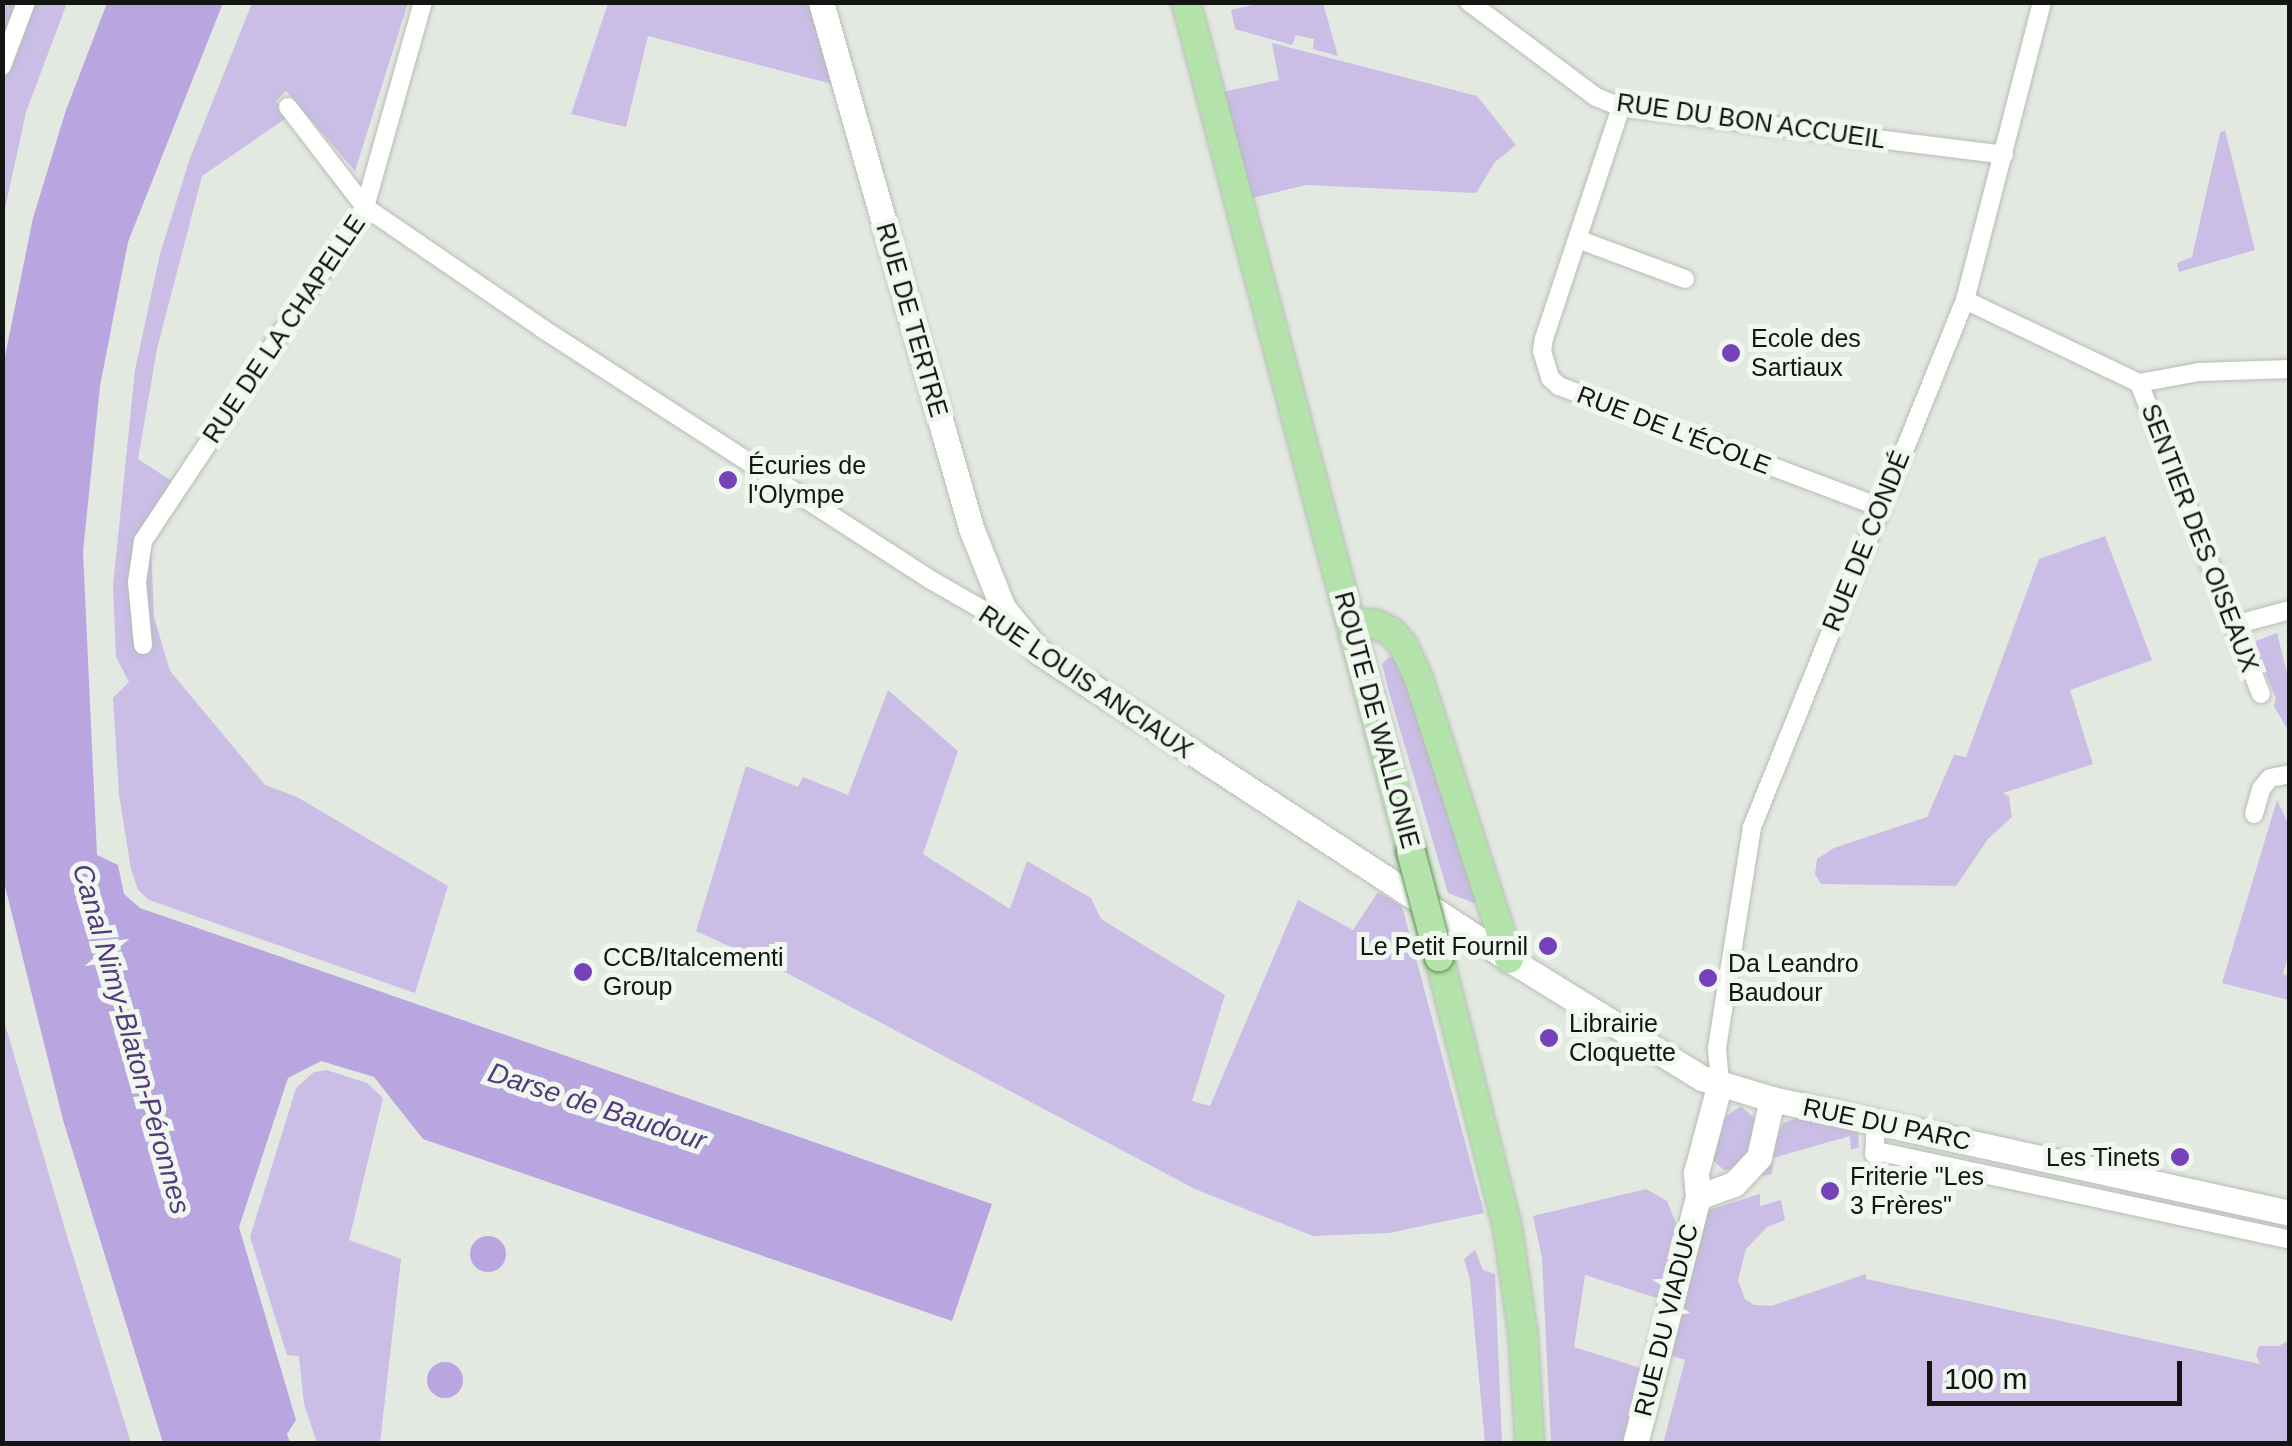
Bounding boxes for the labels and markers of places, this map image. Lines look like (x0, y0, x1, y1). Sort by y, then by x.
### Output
place label: Ecole des Sartiaux (1751, 324, 1861, 383)
marker: Ecole des Sartiaux (1720, 342, 1742, 364)
place label: Écuries de l'Olympe (748, 451, 866, 510)
marker: Écuries de l'Olympe (717, 469, 739, 491)
place label: Le Petit Fournil (1360, 931, 1528, 961)
marker: Le Petit Fournil (1537, 935, 1559, 957)
place label: CCB/Italcementi Group (603, 943, 784, 1002)
place label: Da Leandro Baudour (1728, 949, 1859, 1008)
marker: CCB/Italcementi Group (572, 961, 594, 983)
marker: Da Leandro Baudour (1697, 967, 1719, 989)
place label: Librairie Cloquette (1569, 1009, 1676, 1068)
marker: Librairie Cloquette (1538, 1027, 1560, 1049)
place label: Les Tinets (2046, 1142, 2160, 1172)
marker: Les Tinets (2169, 1146, 2191, 1168)
place label: Friterie "Les 3 Frères" (1850, 1162, 1984, 1221)
marker: Friterie "Les 3 Frères" (1819, 1180, 1841, 1202)

